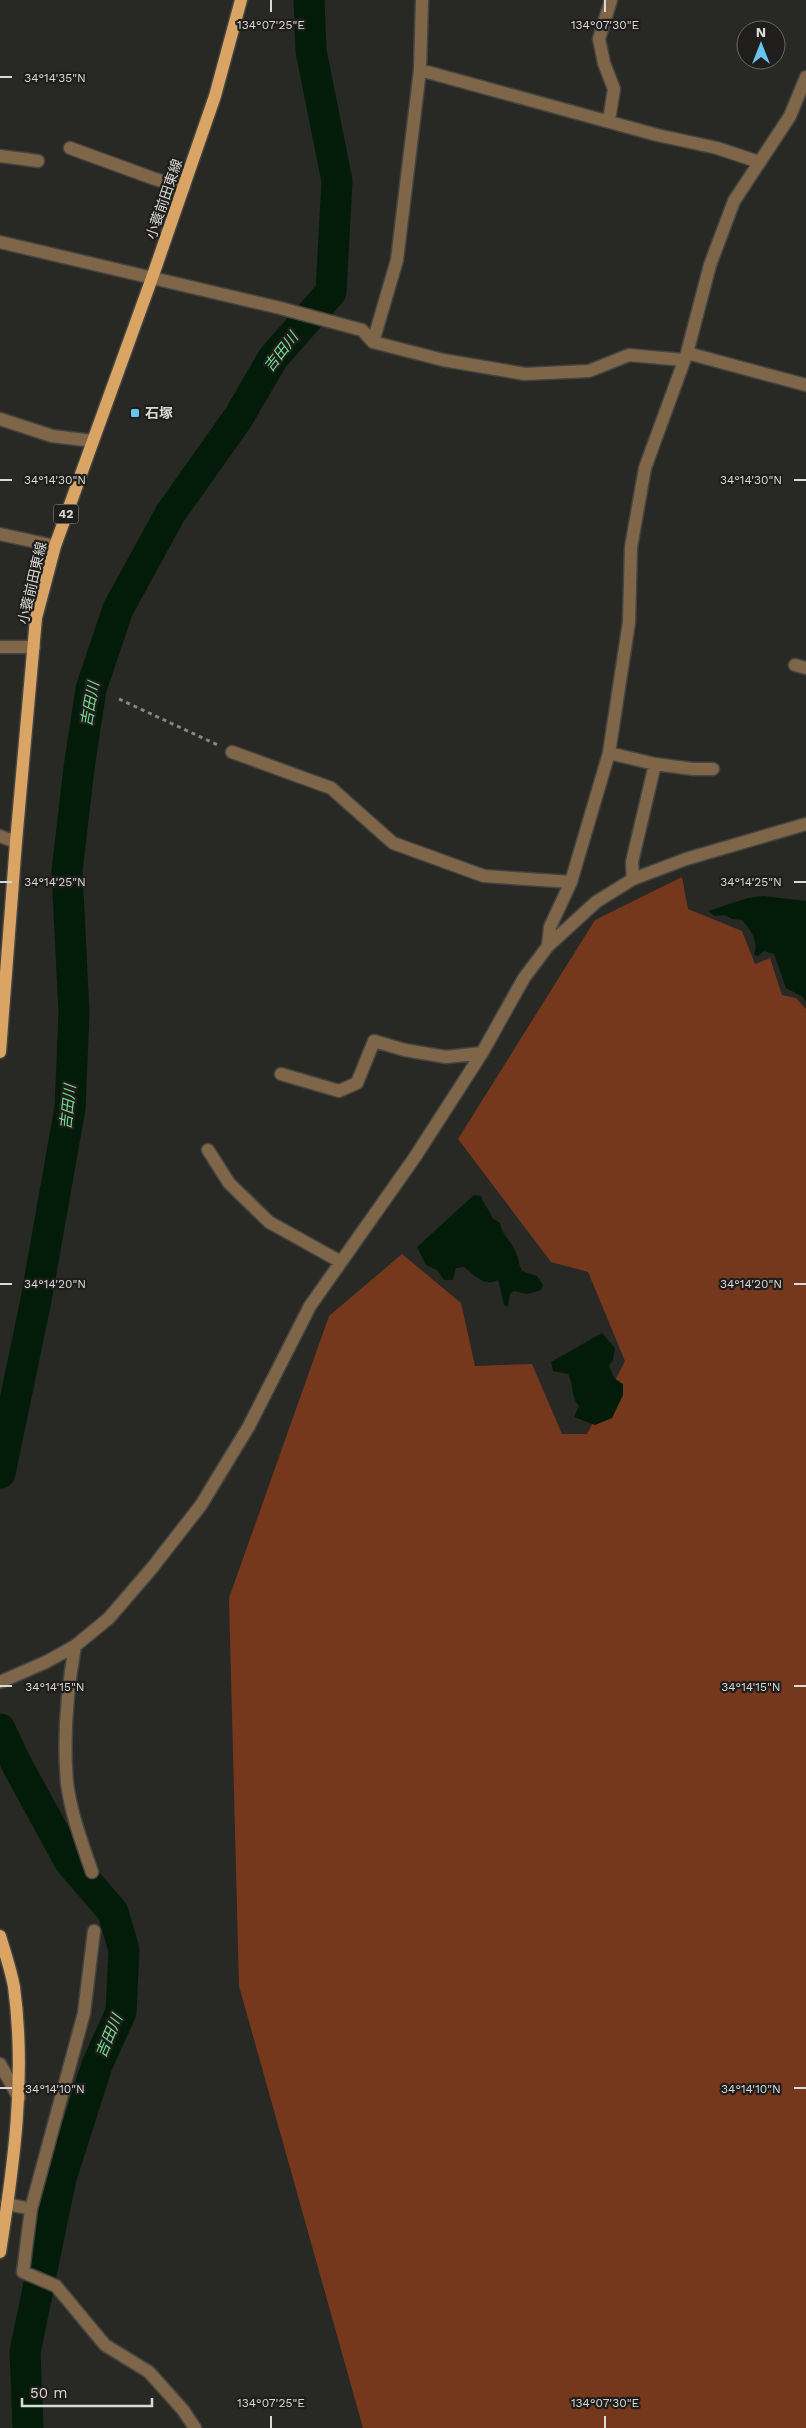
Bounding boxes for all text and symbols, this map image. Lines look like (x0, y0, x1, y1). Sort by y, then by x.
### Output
text: 134°07'25"E (237, 18, 305, 32)
text: 134°07'30"E (571, 18, 639, 32)
north arrow (736, 20, 786, 70)
text: N (756, 24, 766, 40)
text: 34°14'35"N (24, 71, 86, 85)
street label: 小蓑前田東線 (143, 157, 185, 241)
water label: 吉田川 (260, 327, 303, 375)
place label: 石塚 (145, 405, 173, 421)
marker: 石塚 (129, 407, 141, 419)
text: 34°14'30"N (24, 473, 86, 487)
text: 34°14'30"N (720, 473, 782, 487)
road number: 42 (54, 504, 78, 524)
street label: 小蓑前田東線 (15, 540, 49, 626)
water label: 吉田川 (77, 678, 103, 728)
text: 34°14'25"N (24, 875, 86, 889)
text: 34°14'25"N (720, 875, 782, 889)
water label: 吉田川 (57, 1082, 80, 1130)
text: 34°14'20"N (24, 1277, 86, 1291)
text: 34°14'20"N (720, 1277, 782, 1291)
text: 34°14'15"N (25, 1680, 85, 1694)
text: 34°14'15"N (721, 1680, 781, 1694)
water label: 吉田川 (92, 2010, 127, 2060)
text: 34°14'10"N (25, 2082, 85, 2096)
text: 34°14'10"N (721, 2082, 781, 2096)
scale bar (22, 2376, 152, 2408)
text: 50 m (30, 2384, 67, 2402)
text: 134°07'25"E (237, 2396, 305, 2410)
text: 134°07'30"E (571, 2396, 639, 2410)

